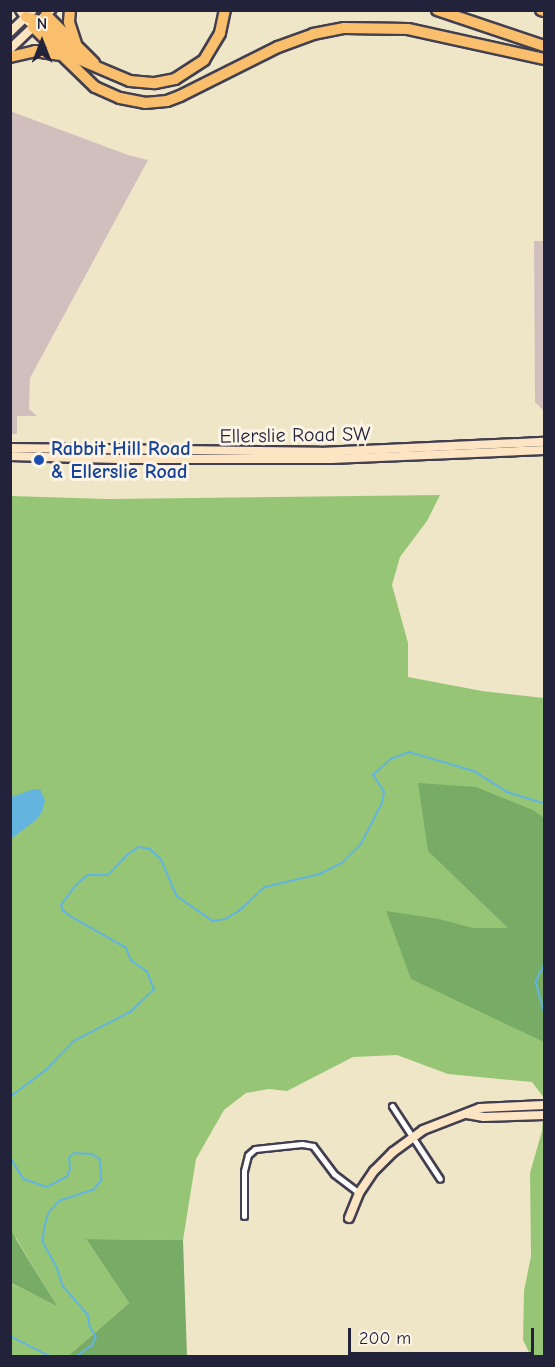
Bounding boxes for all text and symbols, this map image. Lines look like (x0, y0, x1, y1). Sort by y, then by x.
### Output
north arrow (12, 12, 72, 72)
text: N (37, 15, 47, 33)
street label: Ellerslie Road SW (219, 422, 371, 448)
place label: Rabbit Hill Road & Ellerslie Road (51, 436, 191, 483)
marker: Rabbit Hill Road & Ellerslie Road (32, 453, 46, 467)
scale bar (351, 1316, 537, 1354)
text: 200 m (359, 1328, 411, 1349)

